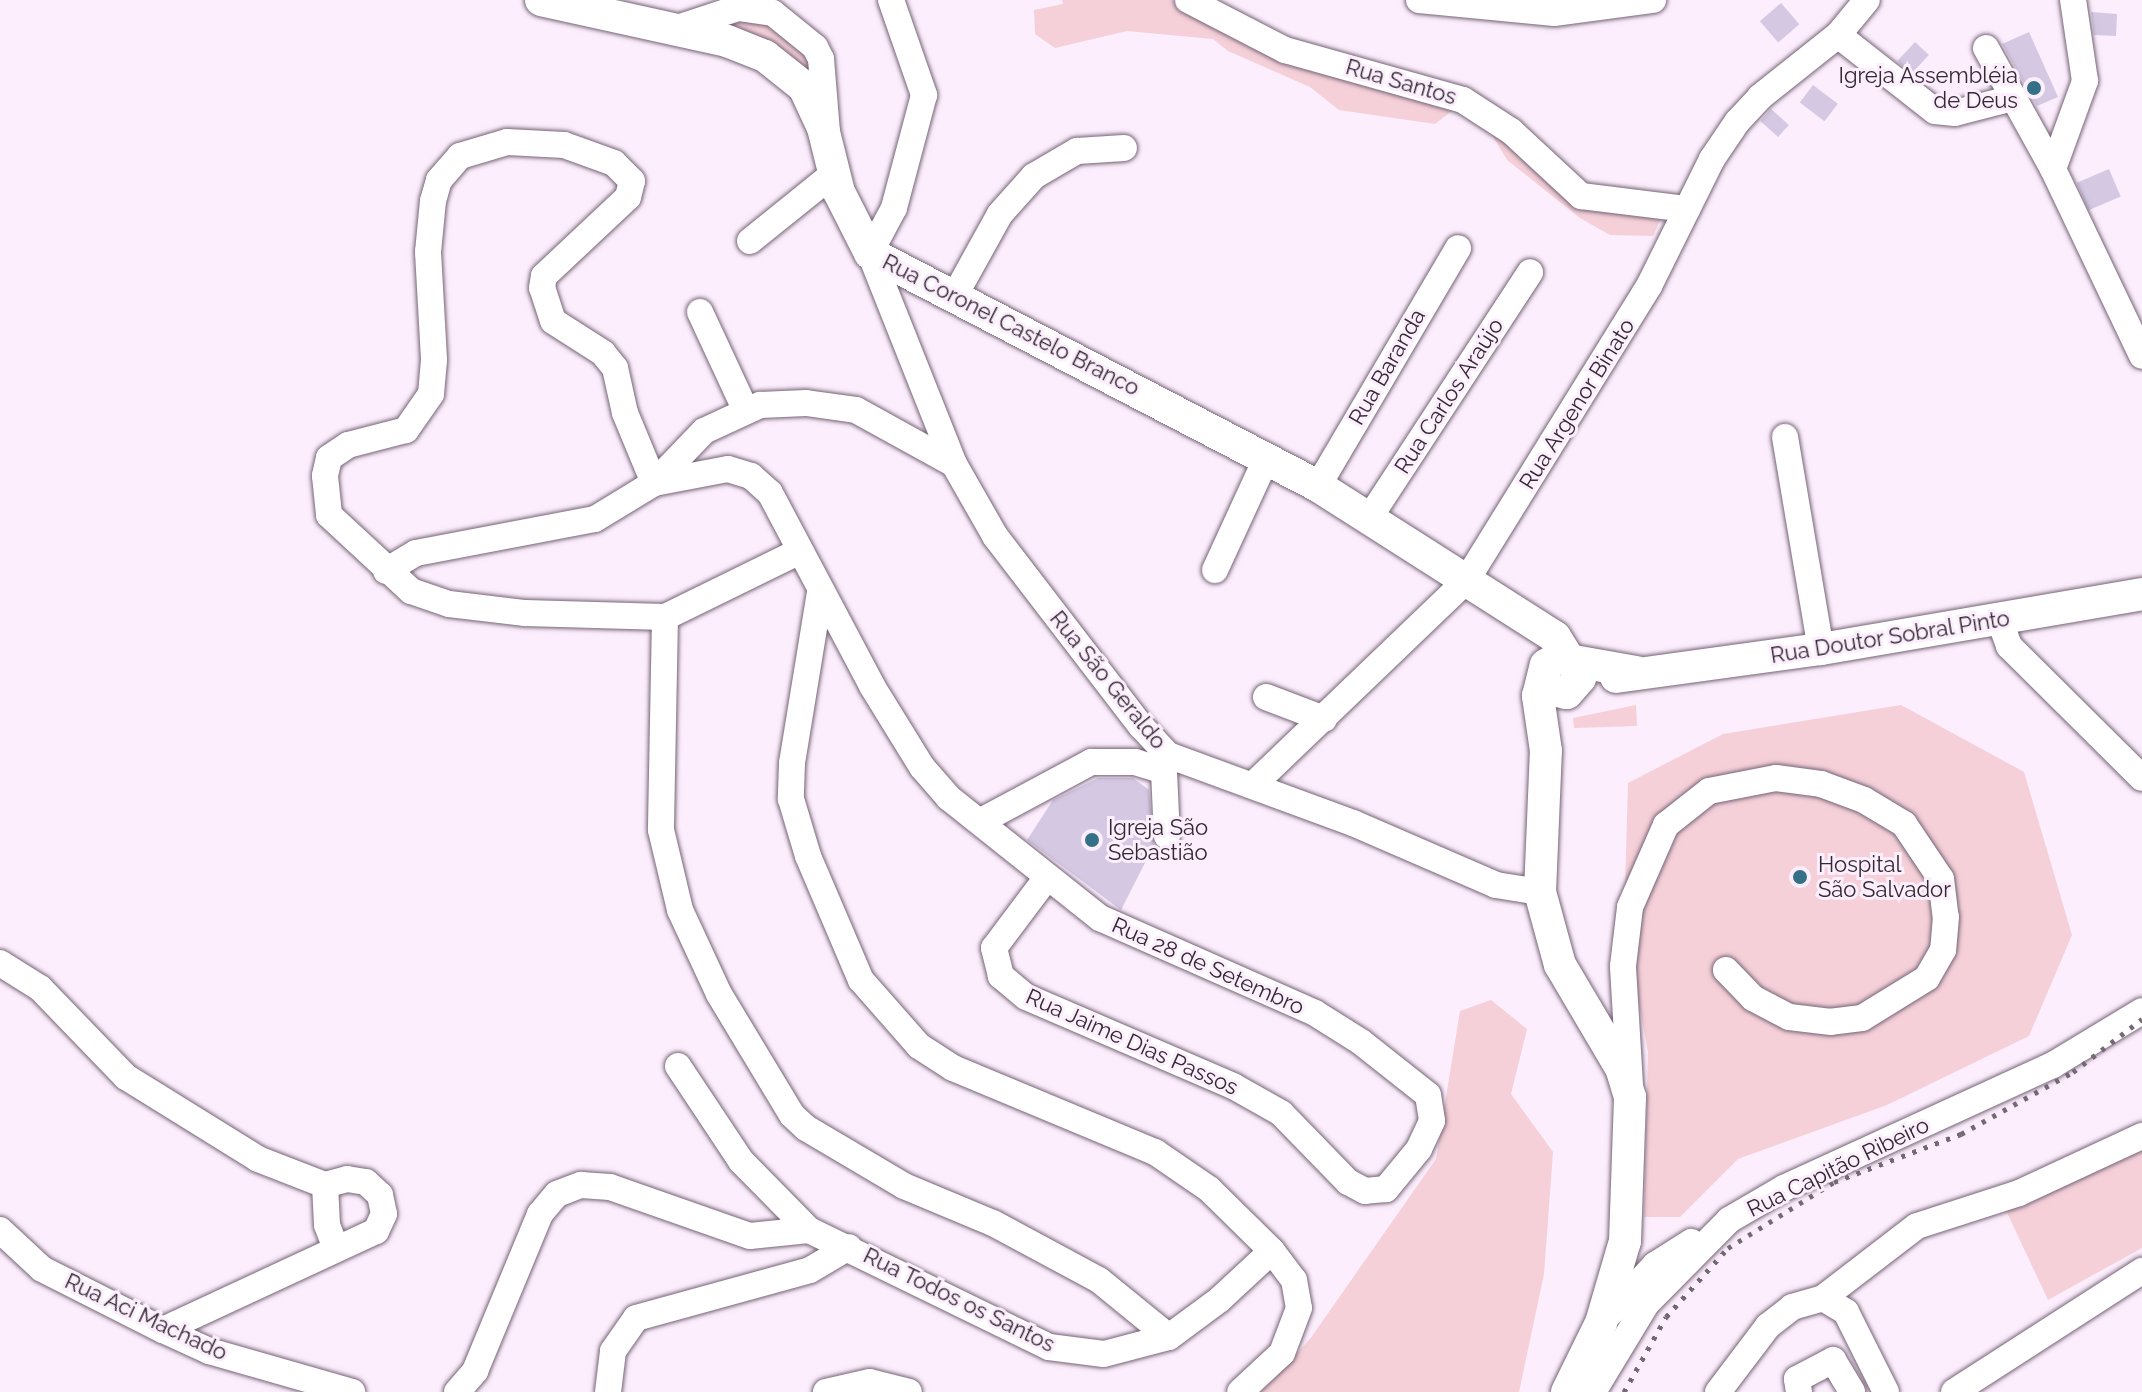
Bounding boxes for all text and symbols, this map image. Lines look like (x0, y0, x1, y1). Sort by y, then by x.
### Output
street label: Rua Santos (1343, 54, 1459, 110)
place label: Igreja Assembléia de Deus (1838, 62, 2018, 114)
marker: Igreja Assembléia de Deus (2025, 79, 2043, 97)
street label: Rua Coronel Castelo Branco (878, 248, 1144, 402)
street label: Rua Baranda (1343, 304, 1431, 430)
street label: Rua Carlos Araújo (1389, 313, 1509, 479)
street label: Rua Argenor Binato (1514, 313, 1640, 495)
street label: Rua Doutor Sobral Pinto (1768, 605, 2012, 669)
street label: Rua São Geraldo (1044, 606, 1172, 754)
place label: Igreja São Sebastião (1108, 814, 1208, 866)
marker: Igreja São Sebastião (1083, 831, 1101, 849)
place label: Hospital São Salvador (1818, 851, 1951, 902)
marker: Hospital São Salvador (1789, 866, 1811, 888)
street label: Rua 28 de Setembro (1108, 912, 1308, 1020)
street label: Rua Jaime Dias Passos (1022, 983, 1242, 1101)
street label: Rua Capitão Ribeiro (1743, 1111, 1933, 1223)
street label: Rua Todos os Santos (859, 1242, 1059, 1358)
street label: Rua Aci Machado (60, 1268, 232, 1366)

